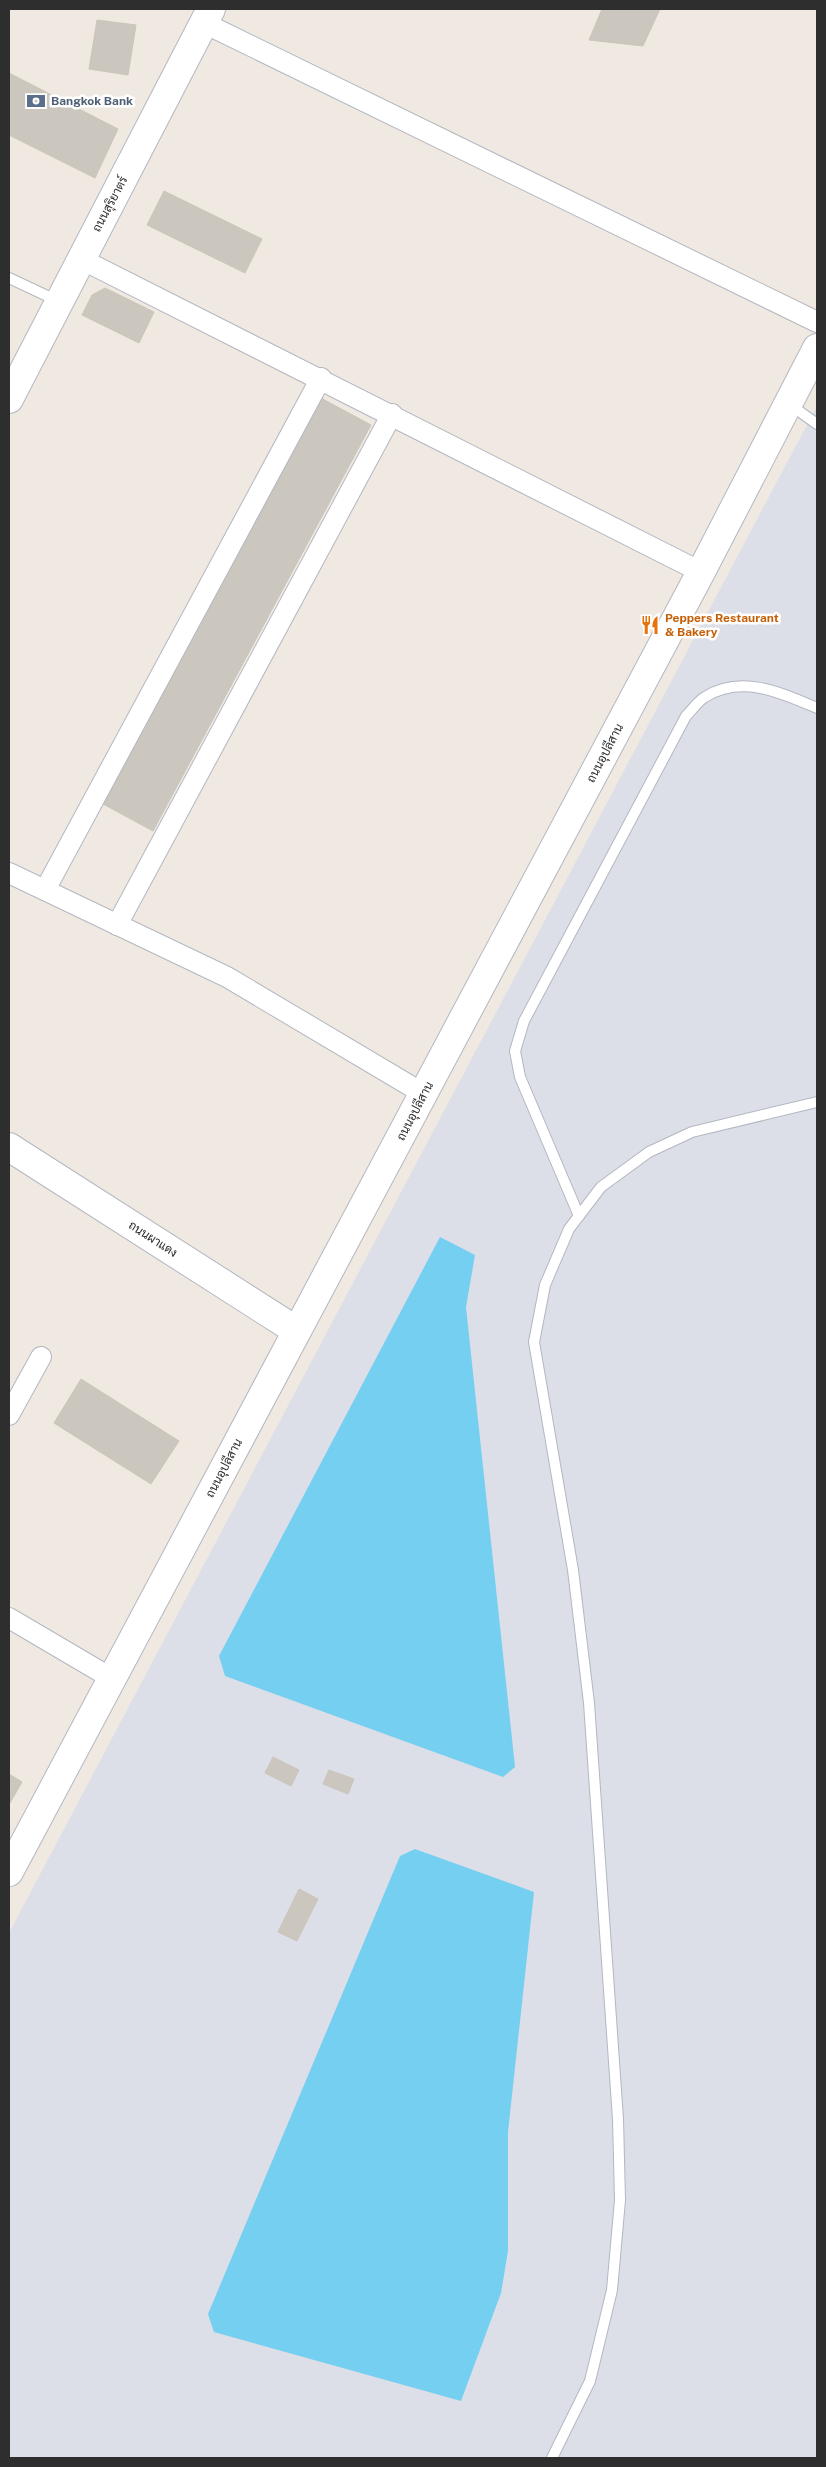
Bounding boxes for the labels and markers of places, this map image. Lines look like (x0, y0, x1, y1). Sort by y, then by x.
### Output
bank icon: Bangkok Bank (25, 90, 47, 112)
place label: Bangkok Bank (51, 94, 133, 108)
place label: Peppers Restaurant & Bakery (665, 611, 779, 639)
restaurant icon: Peppers Restaurant & Bakery (639, 614, 661, 636)

